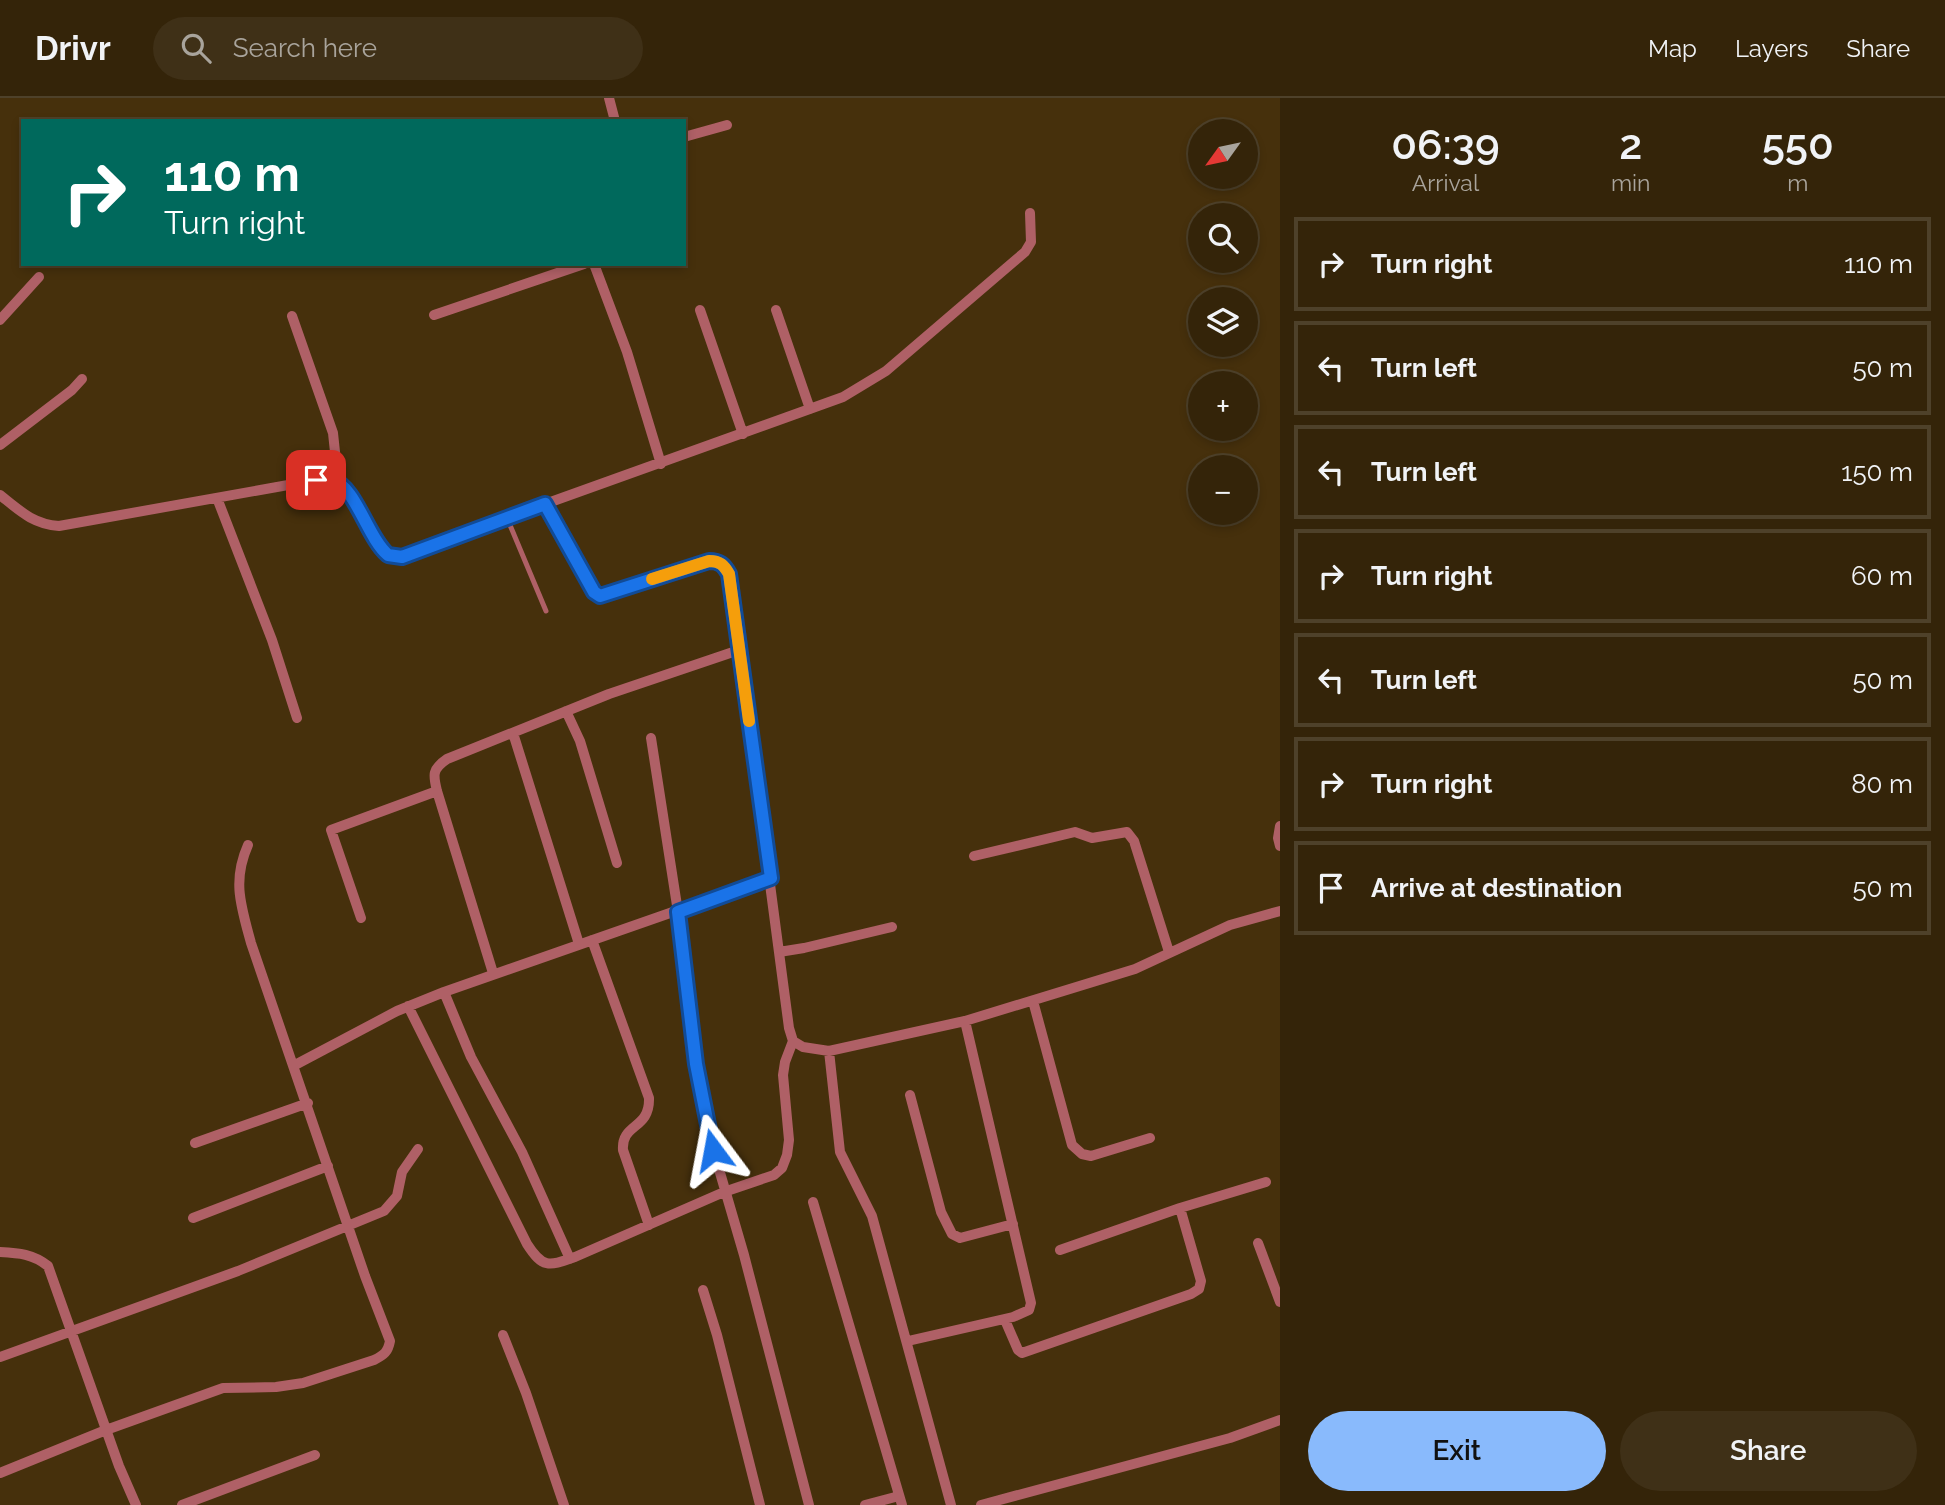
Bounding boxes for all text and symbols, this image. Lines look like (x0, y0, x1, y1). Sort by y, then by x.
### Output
search box (153, 17, 643, 80)
text: Drivr (35, 29, 111, 68)
icon: search (177, 29, 215, 67)
text: Search here (233, 33, 377, 63)
text: Map (1648, 34, 1697, 63)
text: Layers (1735, 34, 1808, 63)
text: Share (1846, 34, 1910, 63)
north arrow (1188, 119, 1258, 189)
map controls (1188, 119, 1258, 525)
text: 06:39 (1391, 120, 1500, 169)
text: 2 (1619, 120, 1642, 169)
text: 550 (1762, 120, 1834, 169)
text: 110 m (164, 145, 300, 202)
icon: right (49, 147, 140, 238)
text: Arrival (1412, 169, 1479, 196)
text: min (1611, 169, 1650, 196)
text: m (1787, 169, 1808, 196)
button: search (1188, 203, 1258, 273)
text: Turn right (164, 204, 305, 241)
icon: right (1312, 245, 1350, 283)
text: Turn right (1371, 249, 1492, 279)
text: 110 m (1844, 249, 1913, 279)
button: layers (1188, 287, 1258, 357)
icon: left (1312, 349, 1350, 387)
text: Turn left (1371, 353, 1477, 383)
text: 50 m (1852, 353, 1913, 383)
button: + (1188, 371, 1258, 441)
pin (286, 450, 346, 510)
icon: left (1312, 453, 1350, 491)
button: − (1188, 455, 1258, 525)
text: Turn left (1371, 457, 1477, 487)
text: 150 m (1841, 457, 1913, 487)
icon: arrive (297, 461, 335, 499)
icon: right (1312, 557, 1350, 595)
text: Turn right (1371, 561, 1492, 591)
text: 60 m (1851, 561, 1913, 591)
icon: left (1312, 661, 1350, 699)
text: Turn left (1371, 665, 1477, 695)
text: 50 m (1852, 665, 1913, 695)
icon: right (1312, 765, 1350, 803)
text: Turn right (1371, 769, 1492, 799)
text: 80 m (1851, 769, 1913, 799)
icon: arrive (1312, 869, 1350, 907)
text: Arrive at destination (1371, 873, 1622, 903)
text: 50 m (1852, 873, 1913, 903)
position arrow (676, 1113, 750, 1187)
button: Exit (1308, 1411, 1606, 1491)
button: Share (1620, 1411, 1917, 1491)

